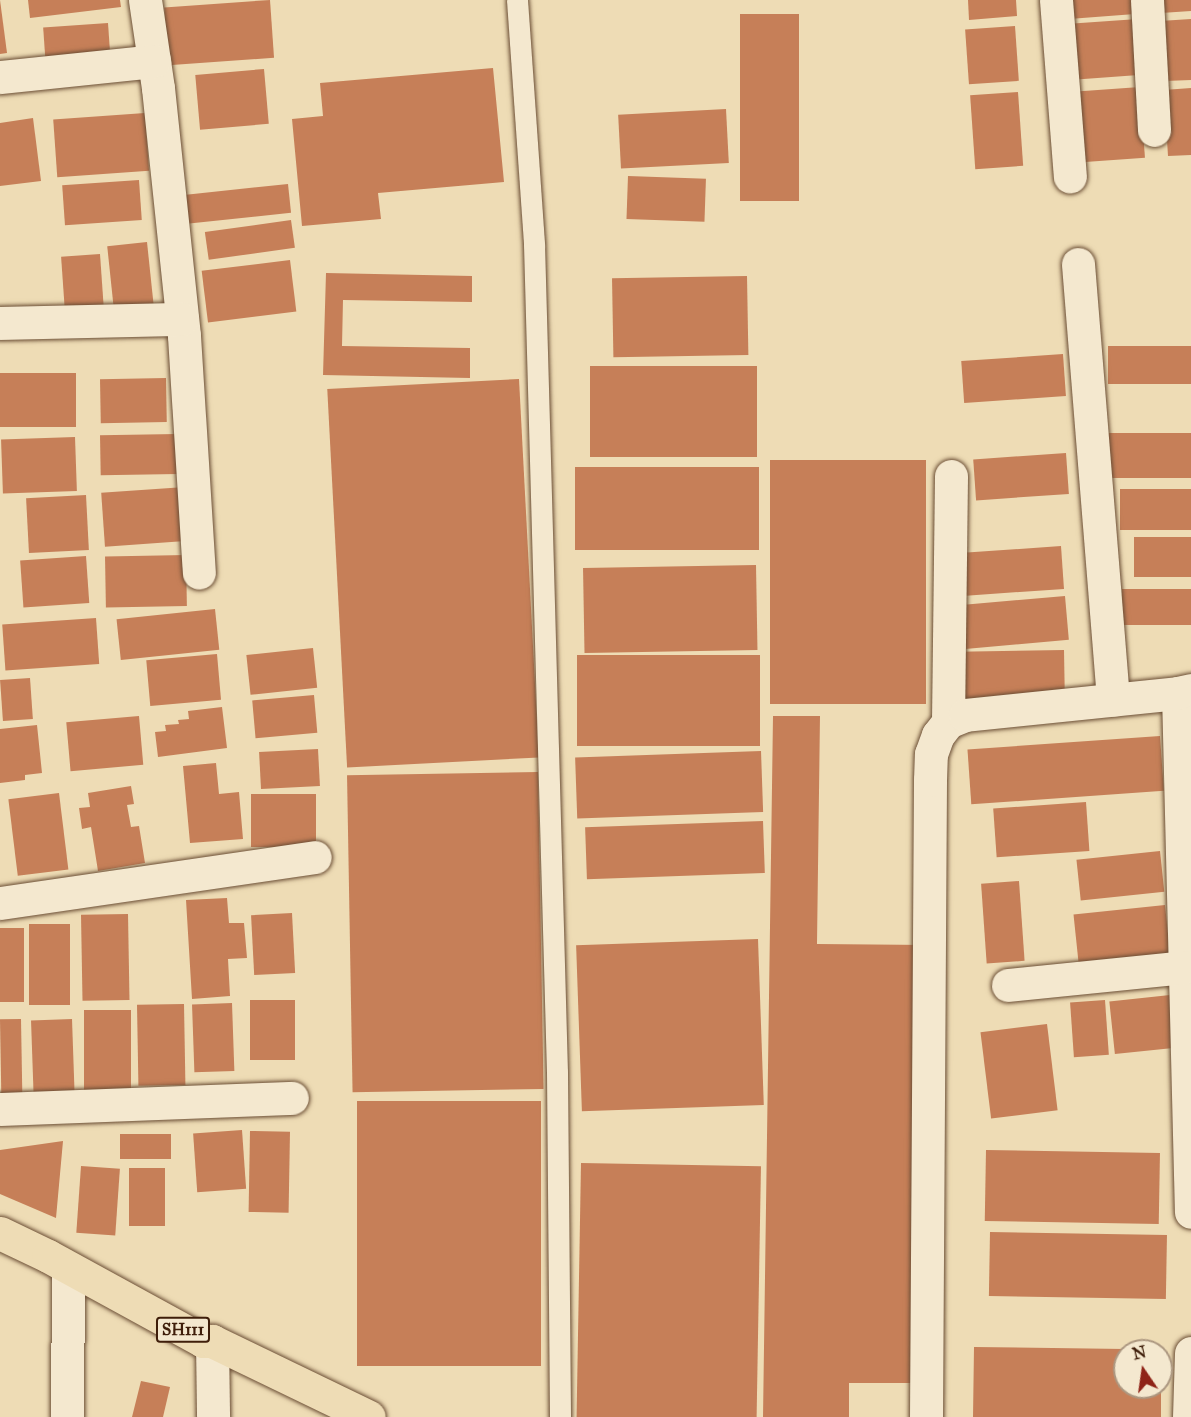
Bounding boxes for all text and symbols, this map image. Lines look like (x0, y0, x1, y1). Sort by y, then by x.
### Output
road number: SH111 (154, 1317, 212, 1343)
north arrow (1113, 1339, 1173, 1399)
text: N (1131, 1342, 1148, 1364)

